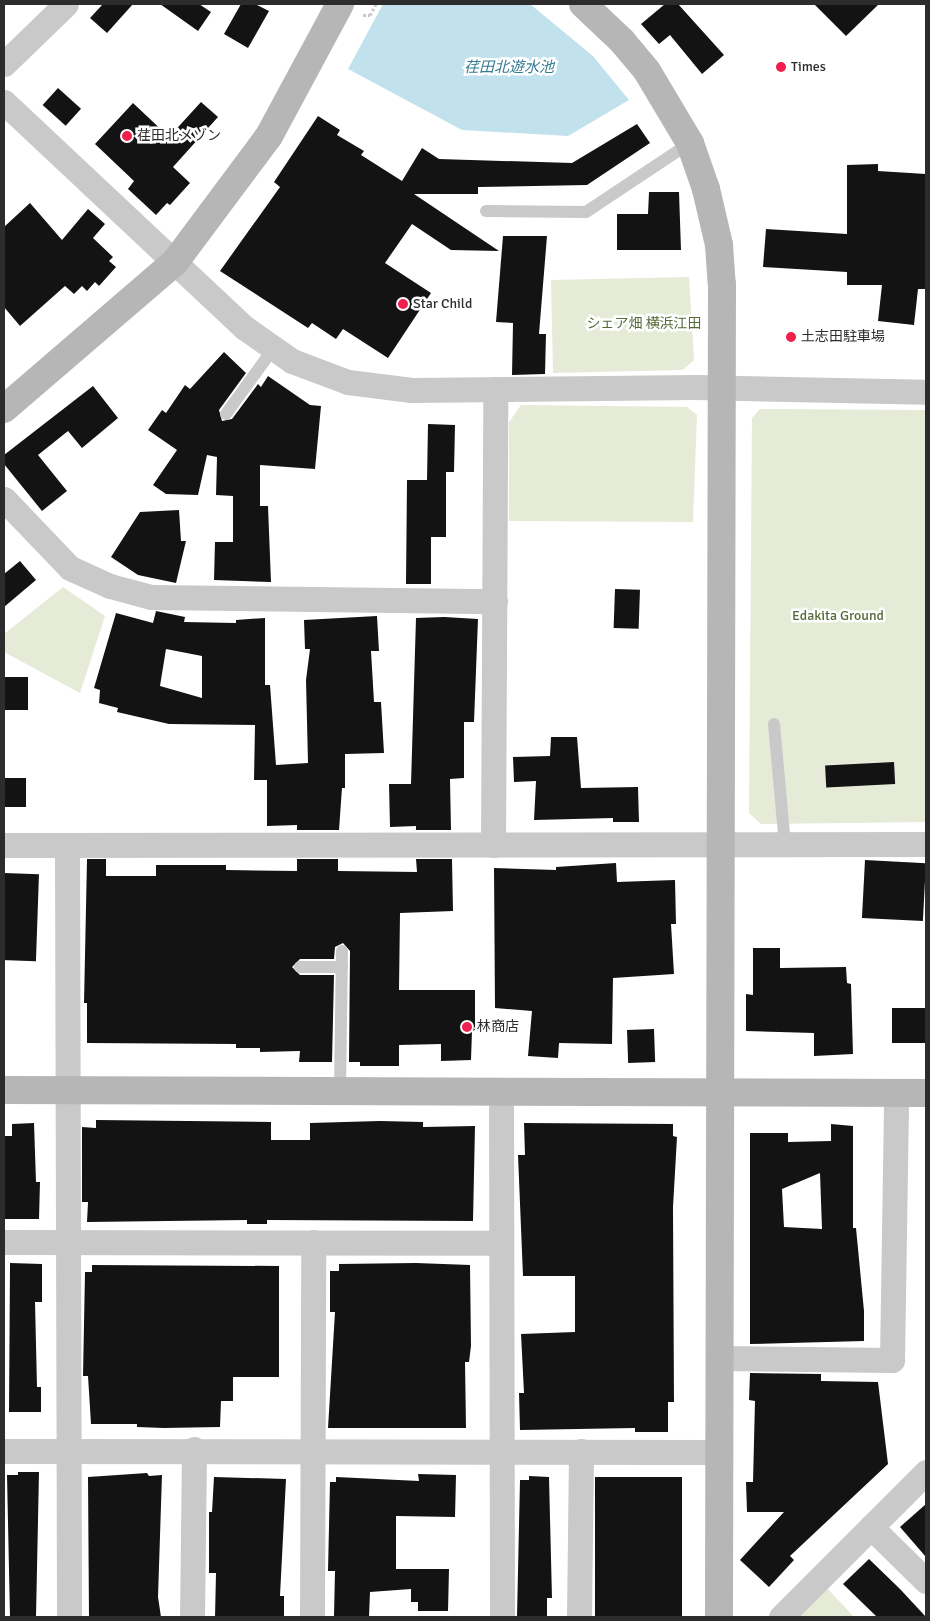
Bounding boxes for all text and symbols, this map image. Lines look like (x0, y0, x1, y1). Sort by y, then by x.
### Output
water label: 荏田北遊水池 (464, 59, 554, 77)
place label: Times (791, 59, 826, 75)
marker: Times (775, 61, 787, 73)
place label: 荏田北メゾン (137, 128, 221, 144)
marker: 荏田北メゾン (121, 130, 133, 142)
place label: Star Child (413, 296, 472, 312)
marker: Star Child (397, 298, 409, 310)
park label: シェア畑 横浜江田 (586, 316, 702, 332)
place label: 土志田駐車場 (801, 329, 885, 345)
marker: 土志田駐車場 (785, 331, 797, 343)
park label: Edakita Ground (792, 608, 884, 624)
place label: 林商店 (477, 1019, 519, 1035)
marker: 林商店 (461, 1021, 473, 1033)

